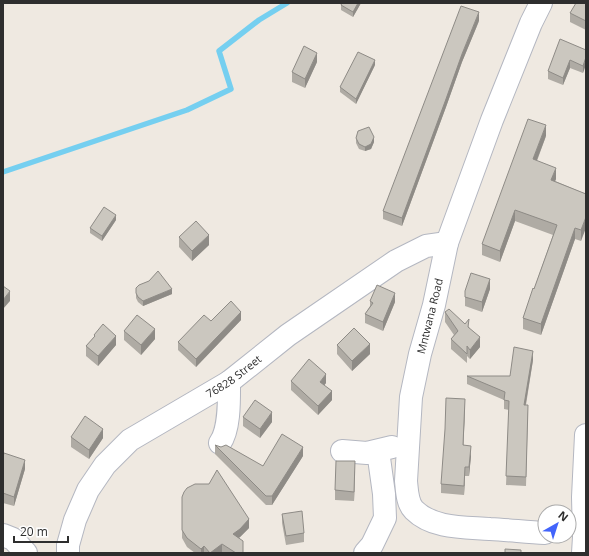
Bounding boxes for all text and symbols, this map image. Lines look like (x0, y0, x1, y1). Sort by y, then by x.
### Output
street label: Mntwana Road (413, 277, 446, 355)
street label: 76828 Street (203, 351, 264, 401)
north arrow (537, 504, 577, 544)
text: N (555, 507, 572, 524)
scale bar (14, 518, 68, 544)
text: 20 m (20, 523, 48, 540)

